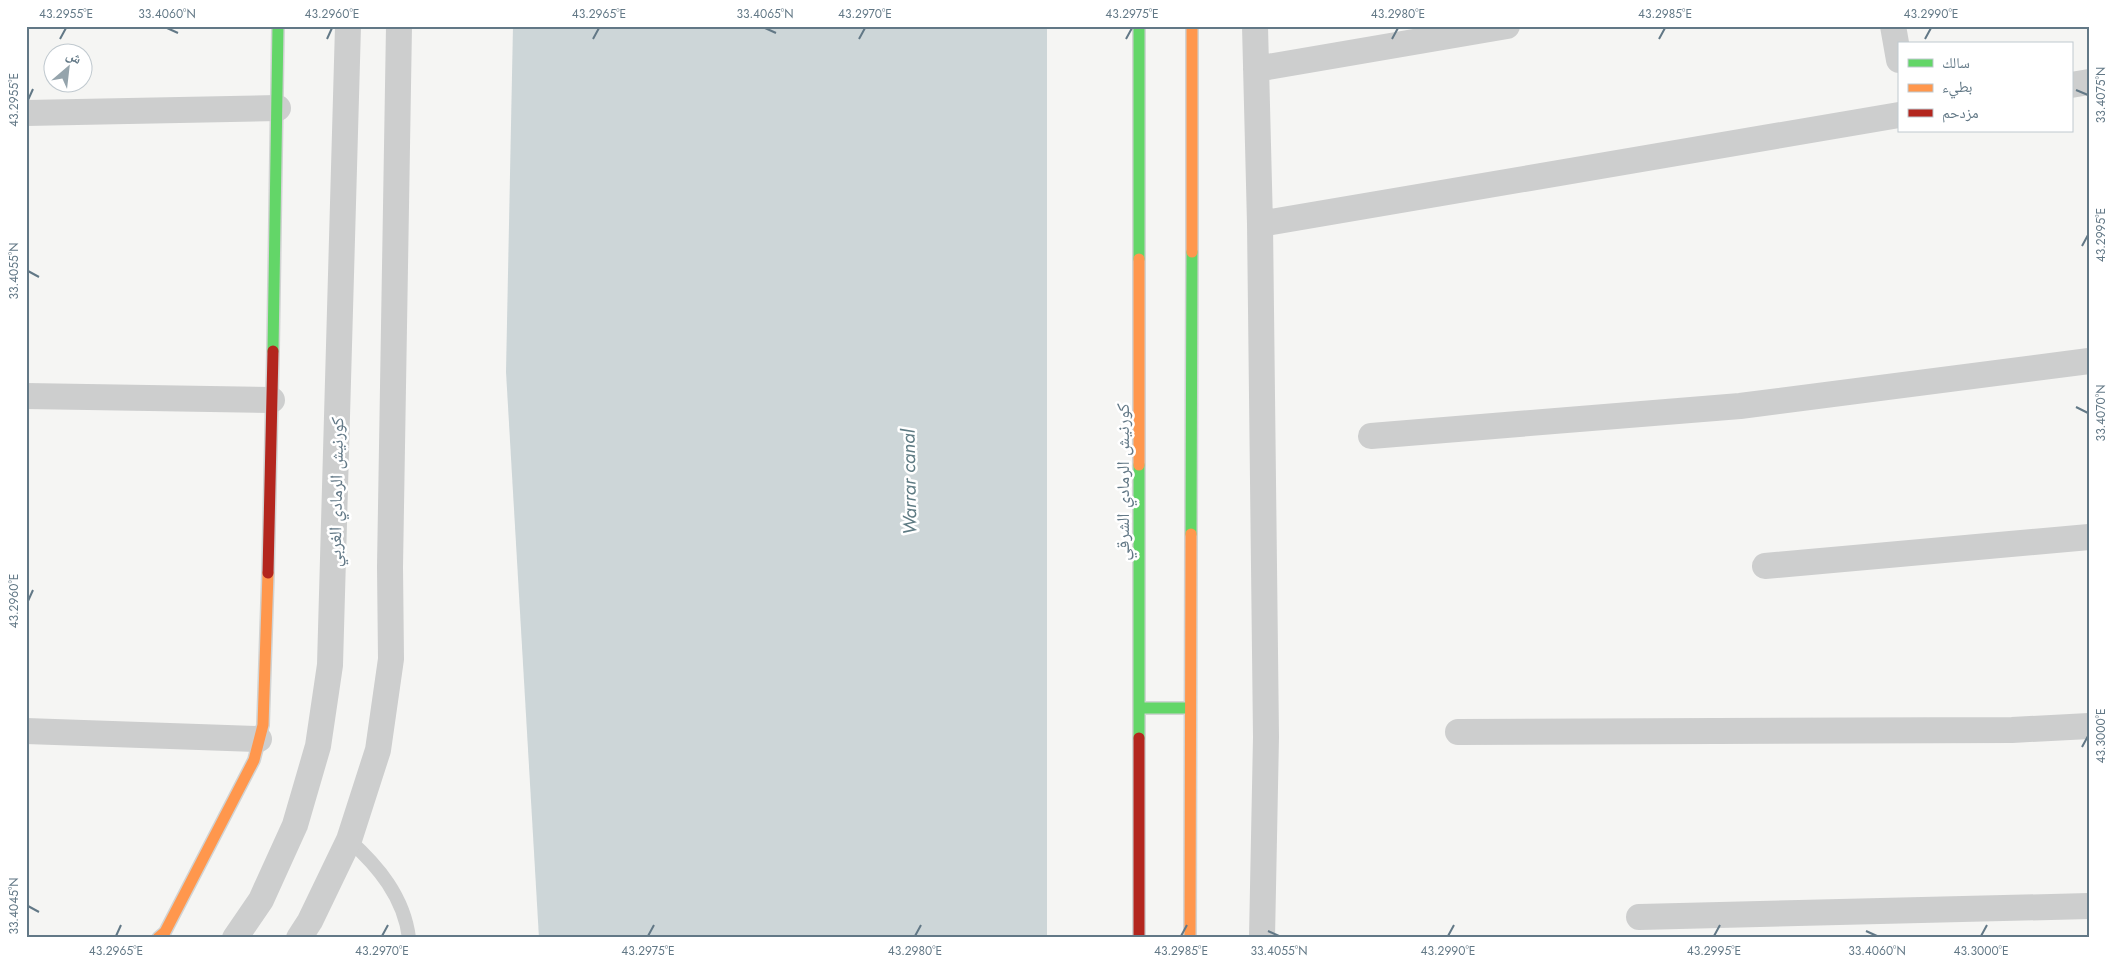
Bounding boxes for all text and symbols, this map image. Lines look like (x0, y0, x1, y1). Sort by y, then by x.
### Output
text: 43.2955°E (39, 5, 93, 23)
text: 33.4060°N (138, 5, 196, 23)
text: 43.2960°E (305, 5, 359, 23)
text: 43.2965°E (572, 5, 626, 23)
text: 33.4065°N (736, 5, 794, 23)
text: 43.2970°E (838, 5, 892, 23)
text: 43.2975°E (1105, 5, 1159, 23)
text: 43.2980°E (1371, 5, 1425, 23)
text: 43.2985°E (1638, 5, 1692, 23)
text: 43.2990°E (1904, 5, 1958, 23)
north arrow (42, 42, 92, 92)
legend (1898, 42, 2072, 132)
text: ش (63, 44, 85, 69)
text: سالك (1942, 52, 1970, 74)
text: 33.4075°N (2092, 67, 2110, 123)
text: 43.2955°E (5, 73, 23, 127)
text: بطيء (1942, 76, 1972, 99)
text: مزدحم (1942, 102, 1979, 124)
text: 43.2995°E (2092, 208, 2110, 262)
text: 33.4055°N (5, 243, 23, 299)
text: 33.4070°N (2092, 385, 2110, 441)
street label: كورنيش الرمادي الشرقي (1110, 403, 1138, 561)
street label: كورنيش الرمادي الغربي (322, 416, 352, 567)
water label: Warrar canal (895, 428, 923, 535)
text: 43.2960°E (5, 574, 23, 628)
text: 43.3000°E (2092, 708, 2110, 764)
text: 33.4045°N (5, 877, 23, 935)
text: 43.2965°E (89, 942, 143, 960)
text: 43.2970°E (355, 942, 409, 960)
text: 43.2975°E (621, 942, 675, 960)
text: 43.2980°E (888, 942, 942, 960)
text: 43.2985°E (1154, 942, 1208, 960)
text: 33.4055°N (1251, 942, 1307, 960)
text: 43.2990°E (1421, 942, 1475, 960)
text: 43.2995°E (1687, 942, 1741, 960)
text: 33.4060°N (1848, 942, 1906, 960)
text: 43.3000°E (1953, 942, 2009, 960)

